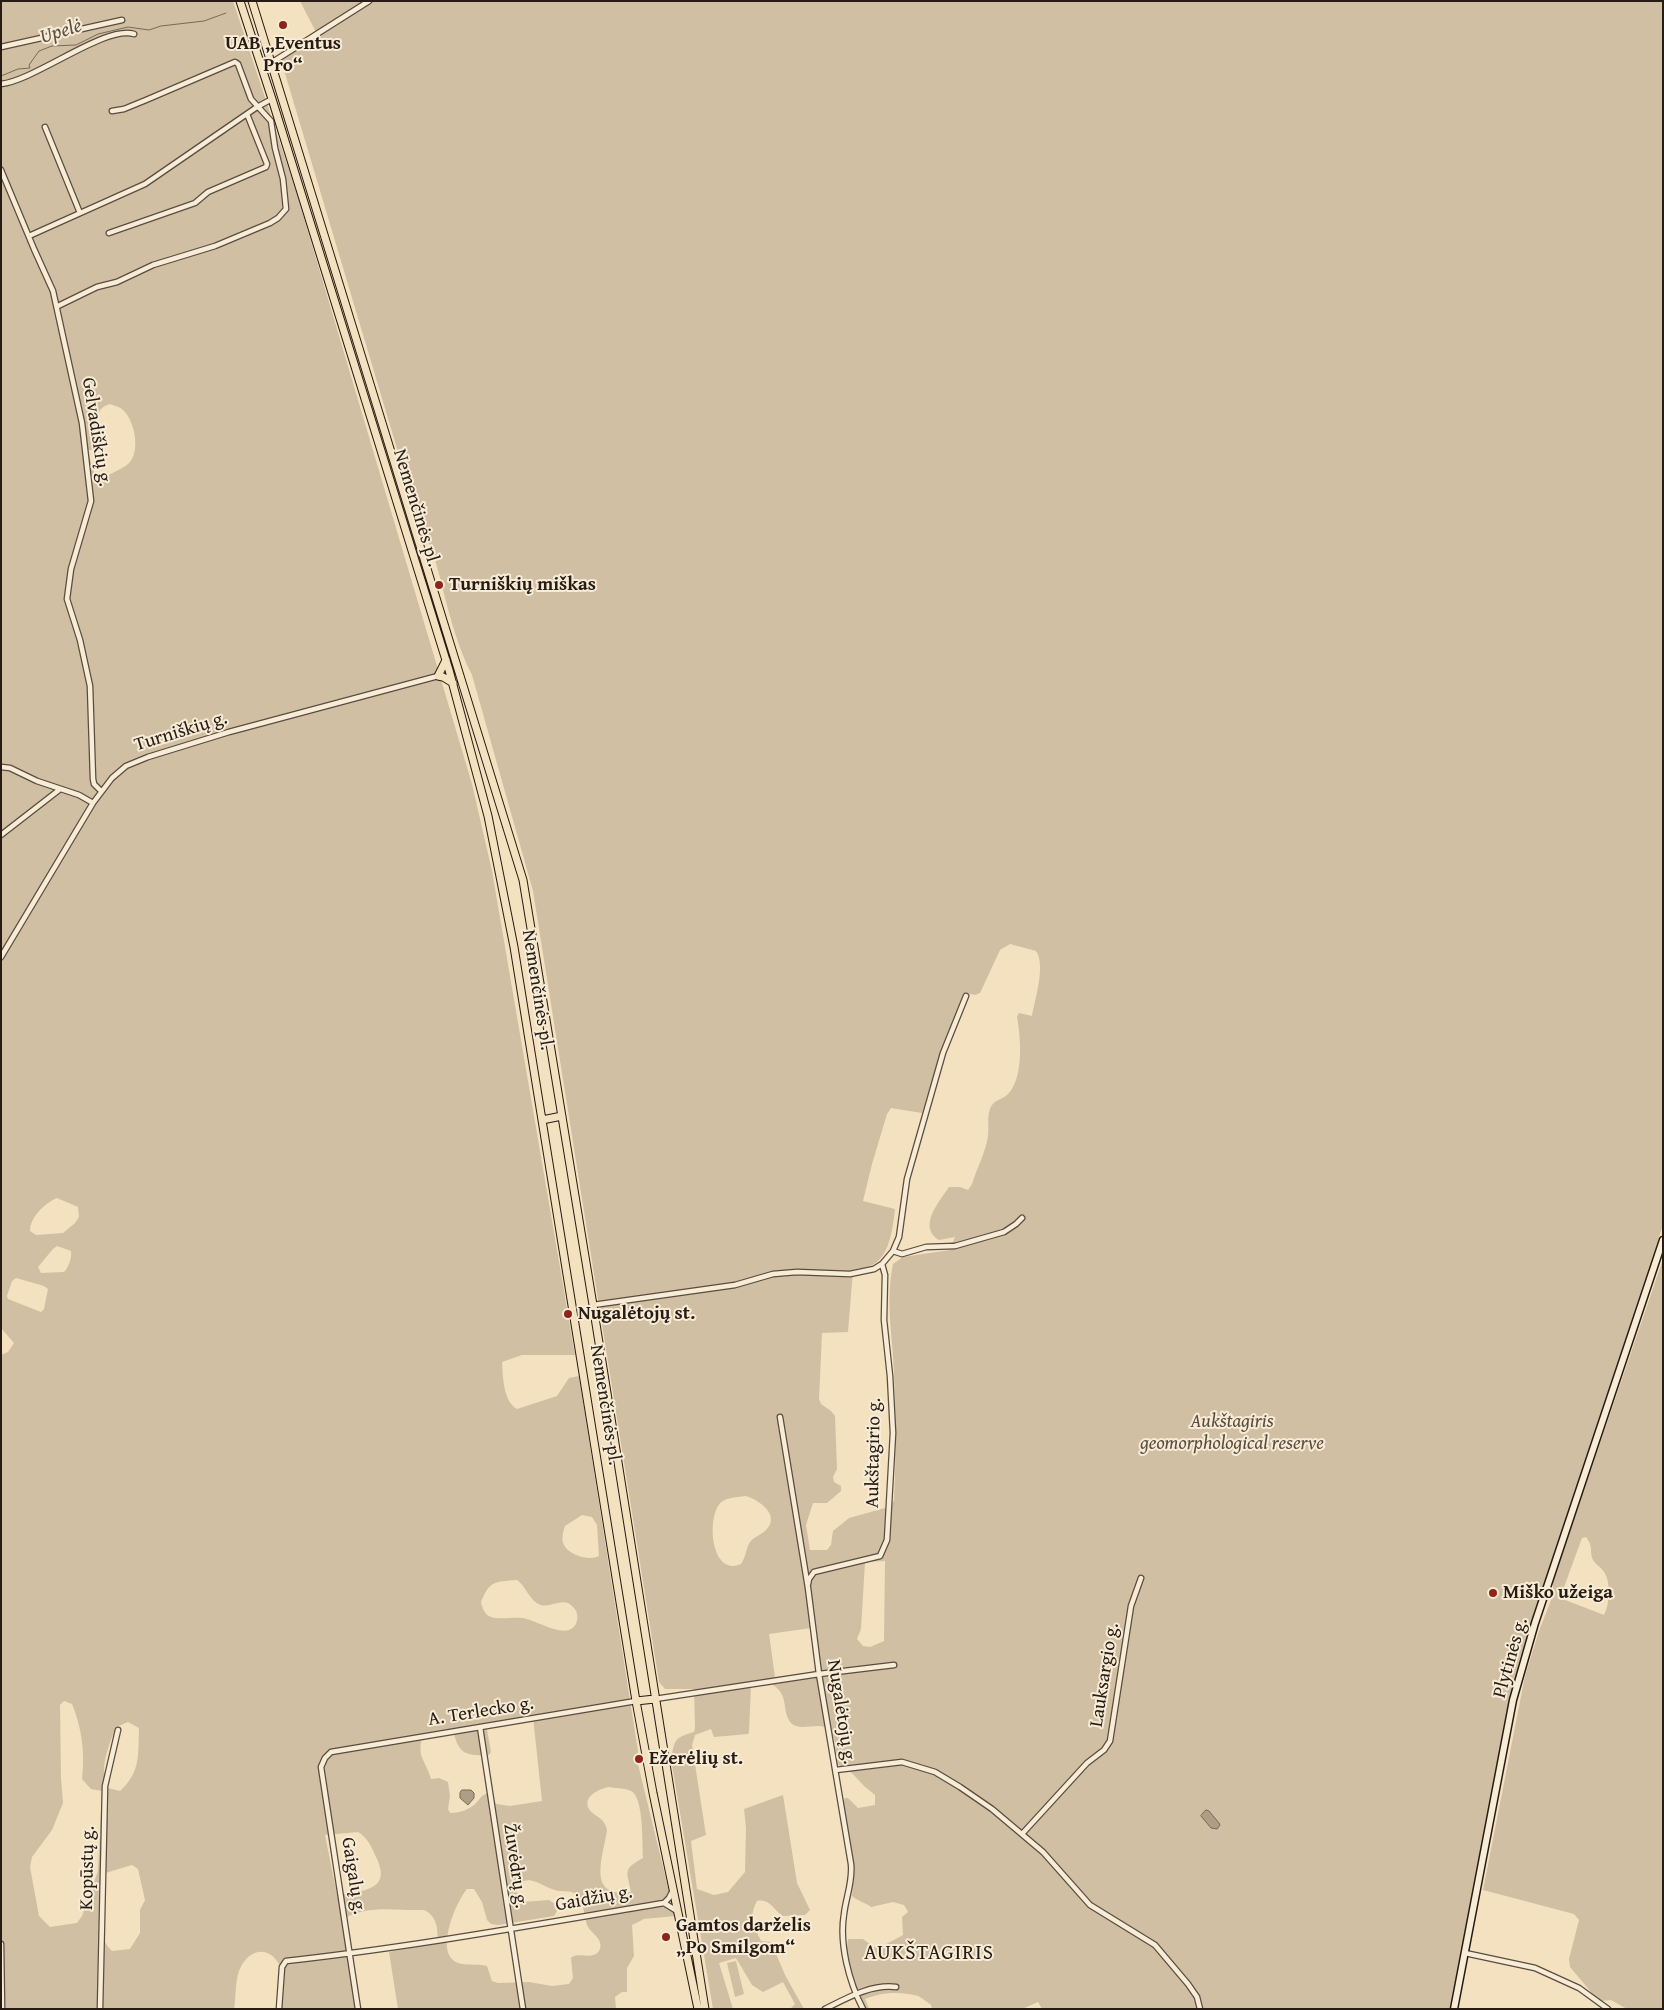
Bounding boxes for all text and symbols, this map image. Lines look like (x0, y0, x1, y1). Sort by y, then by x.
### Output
water label: Upelė (37, 14, 85, 50)
marker: UAB „Eventus Pro“ (277, 19, 289, 31)
place label: UAB „Eventus Pro“ (225, 33, 341, 77)
street label: Gelvadiškių g. (76, 376, 116, 488)
street label: Nemenčinės pl. (387, 446, 445, 570)
place label: Turniškių miškas (449, 574, 596, 596)
marker: Turniškių miškas (433, 579, 445, 591)
street label: Turniškių g. (132, 707, 230, 757)
street label: Nemenčinės pl. (516, 928, 558, 1052)
place label: Nugalėtojų st. (578, 1303, 695, 1325)
marker: Nugalėtojų st. (562, 1308, 574, 1320)
street label: Nemenčinės pl. (584, 1343, 626, 1467)
street label: Aukštagirio g. (862, 1398, 886, 1508)
park label: Aukštagiris geomorphological reserve (1140, 1411, 1324, 1455)
place label: Miško užeiga (1503, 1582, 1613, 1604)
marker: Miško užeiga (1487, 1587, 1499, 1599)
street label: Plytinės g. (1489, 1615, 1533, 1701)
street label: Lauksargio g. (1086, 1621, 1124, 1729)
street label: Nugalėtojų g. (821, 1658, 861, 1766)
street label: A. Terlecko g. (427, 1692, 535, 1732)
place label: Ežerėlių st. (649, 1748, 743, 1770)
marker: Ežerėlių st. (633, 1753, 645, 1765)
street label: Žuvėdrų g. (498, 1822, 532, 1910)
street label: Kopūstų g. (76, 1826, 100, 1910)
street label: Gaigalų g. (336, 1836, 370, 1916)
street label: Gaidžių g. (554, 1881, 634, 1917)
place label: Gamtos darželis „Po Smilgom“ (676, 1915, 811, 1959)
marker: Gamtos darželis „Po Smilgom“ (660, 1931, 672, 1943)
district label: AUKŠTAGIRIS (863, 1941, 995, 1967)

